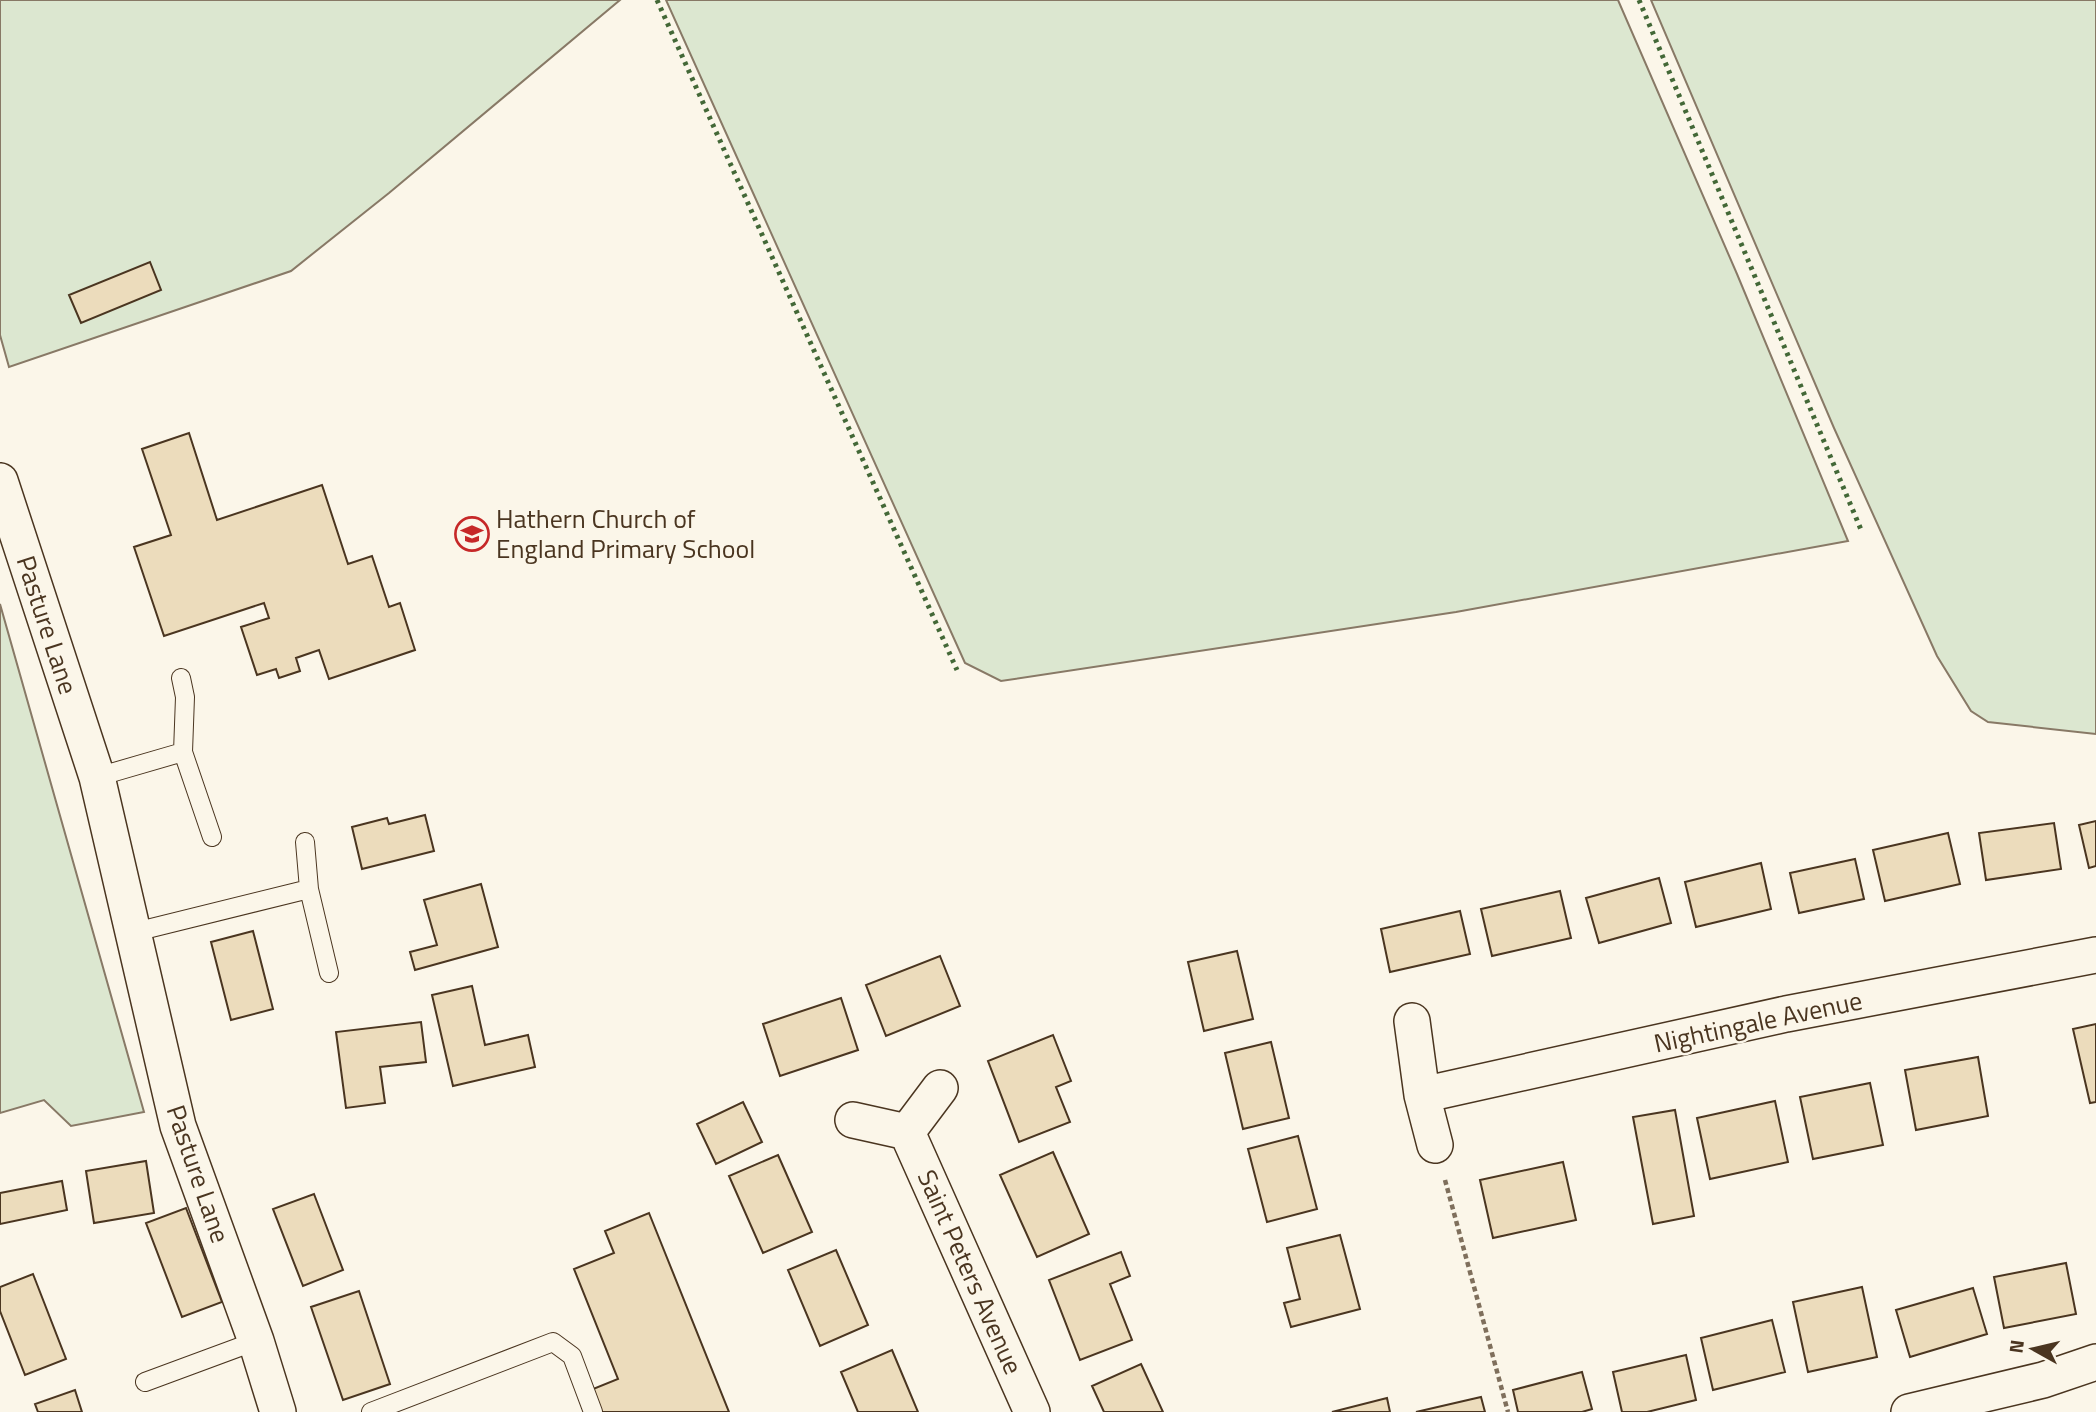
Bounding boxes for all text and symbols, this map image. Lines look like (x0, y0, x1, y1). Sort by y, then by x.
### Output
place label: Hathern Church of England Primary School (496, 499, 755, 568)
school or university icon: Hathern Church of England Primary School (453, 515, 491, 553)
street label: Pasture Lane (7, 551, 88, 699)
street label: Nightingale Avenue (1650, 980, 1866, 1063)
street label: Pasture Lane (157, 1100, 240, 1248)
street label: Saint Peters Avenue (908, 1163, 1033, 1380)
north arrow (1998, 1314, 2068, 1384)
text: N (2000, 1338, 2031, 1355)

